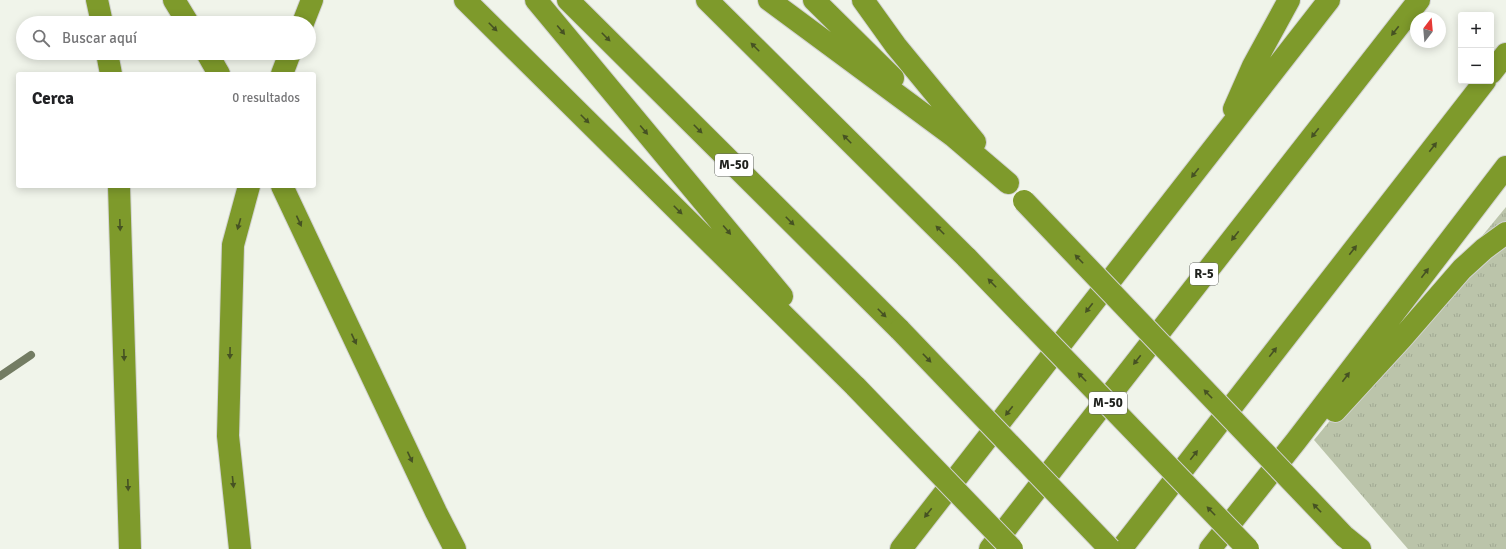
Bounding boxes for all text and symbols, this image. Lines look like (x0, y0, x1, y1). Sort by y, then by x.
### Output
north arrow (1410, 12, 1446, 48)
map controls (1458, 12, 1494, 84)
button: + (1458, 12, 1494, 48)
search box (16, 16, 316, 60)
one-way arrow (488, 23, 498, 32)
one-way arrow (556, 25, 565, 35)
one-way arrow (1390, 25, 1399, 36)
icon: search (30, 27, 52, 49)
text: Buscar aquí (62, 29, 137, 47)
one-way arrow (601, 32, 611, 42)
one-way arrow (750, 42, 760, 52)
button: − (1458, 48, 1494, 84)
text: Cerca (32, 88, 74, 109)
text: 0 resultados (232, 90, 300, 106)
one-way arrow (580, 114, 590, 124)
one-way arrow (693, 124, 703, 134)
one-way arrow (639, 125, 648, 136)
one-way arrow (1310, 128, 1319, 139)
one-way arrow (842, 134, 852, 144)
one-way arrow (1429, 142, 1437, 153)
road number: M-50 (715, 154, 753, 176)
one-way arrow (1191, 168, 1199, 178)
one-way arrow (673, 205, 683, 215)
one-way arrow (296, 216, 302, 227)
one-way arrow (785, 216, 795, 226)
one-way arrow (236, 218, 242, 230)
one-way arrow (117, 219, 124, 231)
one-way arrow (722, 225, 731, 235)
one-way arrow (935, 225, 944, 235)
one-way arrow (1230, 230, 1239, 241)
one-way arrow (1349, 244, 1358, 255)
one-way arrow (1075, 254, 1084, 264)
road number: R-5 (1190, 263, 1218, 285)
one-way arrow (1420, 268, 1429, 279)
one-way arrow (987, 278, 997, 288)
one-way arrow (1084, 303, 1093, 314)
one-way arrow (877, 308, 887, 318)
one-way arrow (351, 333, 357, 345)
one-way arrow (227, 347, 233, 360)
one-way arrow (1269, 347, 1278, 358)
one-way arrow (121, 349, 128, 361)
one-way arrow (922, 353, 932, 363)
one-way arrow (1133, 355, 1142, 366)
one-way arrow (1341, 371, 1350, 382)
one-way arrow (1077, 372, 1087, 382)
one-way arrow (1203, 389, 1213, 399)
road number: M-50 (1089, 392, 1127, 414)
one-way arrow (1004, 405, 1013, 416)
one-way arrow (1189, 450, 1198, 461)
one-way arrow (407, 451, 413, 462)
one-way arrow (230, 476, 236, 488)
one-way arrow (125, 479, 132, 491)
one-way arrow (1312, 503, 1322, 513)
one-way arrow (1206, 506, 1216, 516)
one-way arrow (924, 508, 933, 519)

